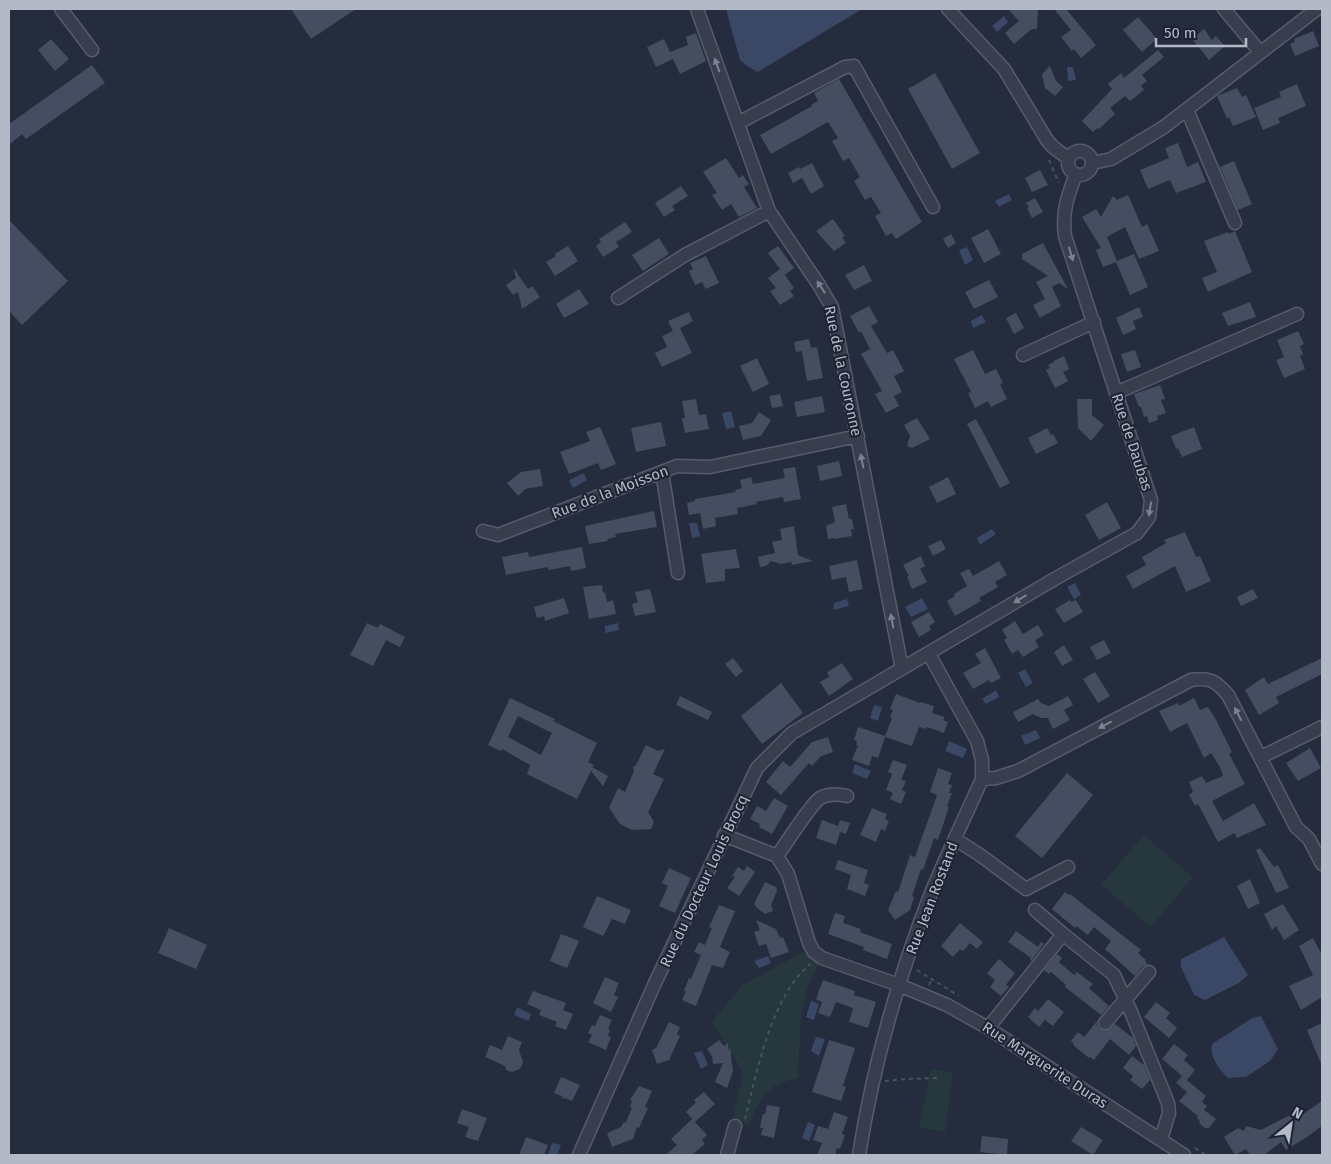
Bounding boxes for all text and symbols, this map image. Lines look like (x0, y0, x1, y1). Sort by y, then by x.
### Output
scale bar (1156, 15, 1246, 47)
text: 50 m (1164, 24, 1197, 42)
one-way arrow (713, 57, 721, 72)
one-way arrow (1068, 247, 1076, 262)
one-way arrow (816, 280, 825, 294)
street label: Rue de la Couronne (820, 304, 866, 438)
street label: Rue de Daubas (1108, 391, 1156, 493)
one-way arrow (858, 453, 866, 469)
street label: Rue de la Moisson (549, 461, 671, 523)
one-way arrow (1145, 501, 1153, 517)
one-way arrow (1014, 595, 1027, 604)
one-way arrow (888, 612, 896, 628)
one-way arrow (1234, 707, 1242, 721)
one-way arrow (1097, 721, 1112, 729)
street label: Rue du Docteur Louis Brocq (656, 792, 752, 970)
street label: Rue Jean Rostand (902, 839, 962, 957)
street label: Rue Marguerite Duras (979, 1018, 1111, 1112)
north arrow (1266, 1099, 1316, 1149)
text: N (1289, 1103, 1306, 1123)

